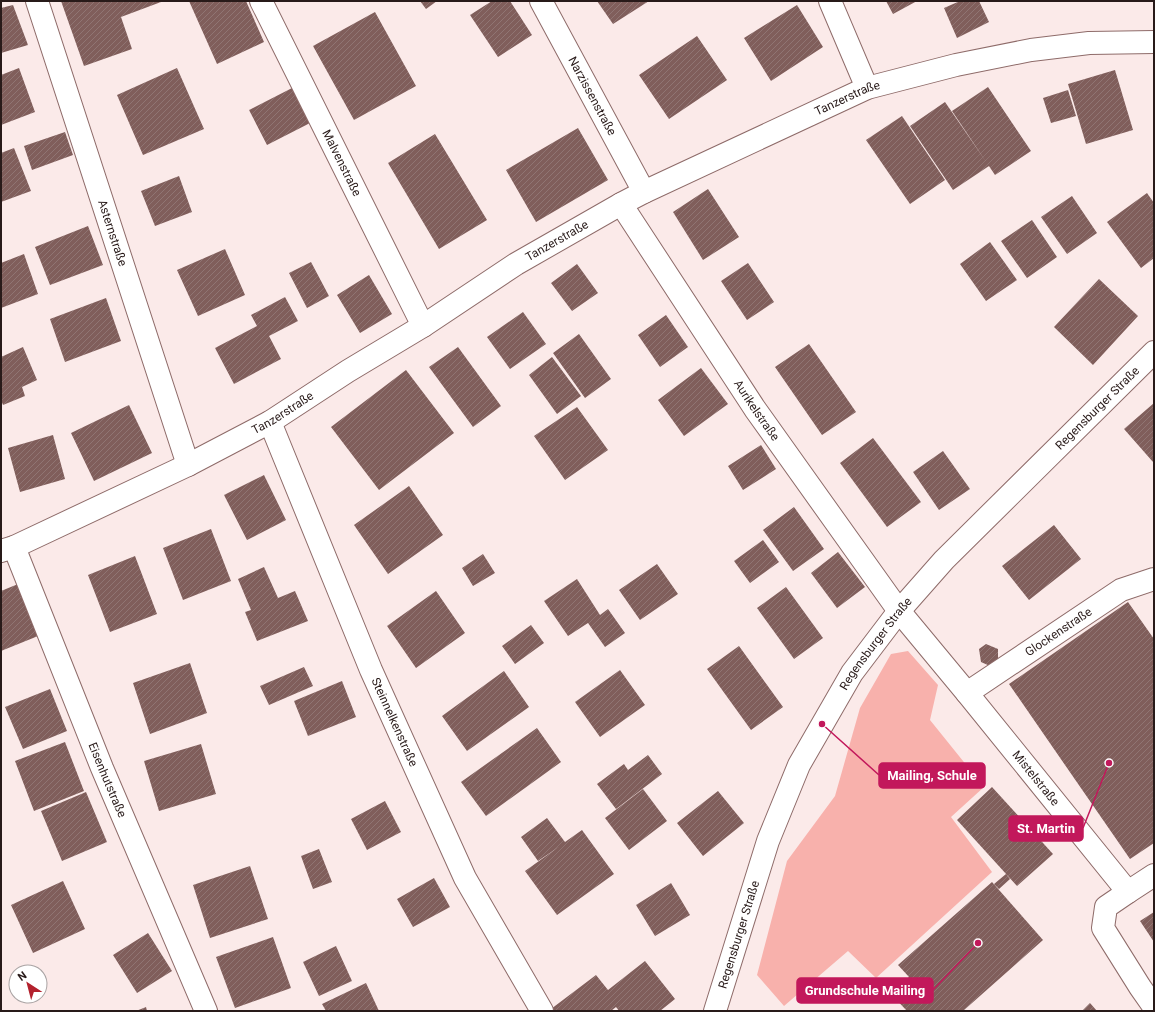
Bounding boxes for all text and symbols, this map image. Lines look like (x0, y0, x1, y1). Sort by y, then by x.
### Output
street label: Narzissenstraße (565, 54, 619, 138)
street label: Tanzerstraße (812, 78, 881, 118)
street label: Malvenstraße (319, 127, 364, 199)
street label: Asternstraße (95, 198, 130, 268)
street label: Tanzerstraße (523, 217, 591, 264)
street label: Regensburger Straße (1053, 364, 1142, 453)
street label: Aurikelstraße (731, 377, 782, 444)
street label: Tanzerstraße (249, 389, 316, 437)
street label: Regensburger Straße (837, 594, 915, 692)
street label: Glockenstraße (1022, 605, 1094, 659)
street label: Steinnelkenstraße (368, 676, 421, 769)
street label: Eisenhutstraße (86, 740, 129, 820)
street label: Mistelstraße (1009, 748, 1062, 809)
callout: Mailing, Schule (879, 763, 985, 788)
text: Mailing, Schule (887, 768, 977, 783)
callout: St. Martin (1009, 816, 1083, 841)
text: St. Martin (1017, 821, 1075, 836)
street label: Regensburger Straße (715, 879, 762, 990)
north arrow (8, 964, 48, 1004)
text: N (15, 969, 30, 984)
callout: Grundschule Mailing (797, 978, 933, 1003)
text: Grundschule Mailing (805, 983, 925, 998)

